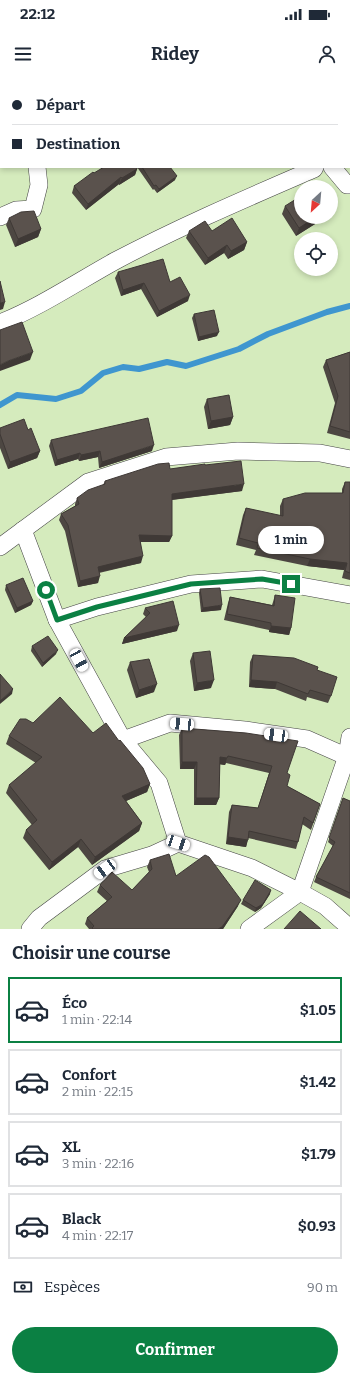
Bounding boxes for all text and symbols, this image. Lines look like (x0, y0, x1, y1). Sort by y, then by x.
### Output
text: 22:12 (20, 5, 55, 23)
icon: menu (12, 43, 34, 65)
text: Ridey (151, 43, 199, 65)
icon: person (316, 43, 338, 65)
text: Départ (36, 96, 85, 114)
text: Destination (36, 135, 120, 153)
north arrow (294, 180, 338, 224)
map controls (294, 180, 338, 276)
button: locate (294, 232, 338, 276)
callout: 1 min (258, 526, 324, 554)
text: 1 min (275, 532, 307, 547)
route end (282, 575, 300, 593)
route start (37, 581, 55, 599)
car (68, 647, 90, 673)
car (170, 717, 194, 731)
car (263, 727, 289, 743)
car (165, 834, 191, 852)
car (92, 857, 118, 881)
text: Choisir une course (12, 942, 171, 964)
icon: car (14, 992, 50, 1028)
text: Éco (62, 994, 87, 1012)
text: $1.05 (300, 1001, 336, 1019)
text: 1 min · 22:14 (62, 1012, 132, 1027)
icon: car (14, 1064, 50, 1100)
text: Confort (62, 1066, 117, 1084)
text: $1.42 (300, 1073, 336, 1091)
text: 2 min · 22:15 (62, 1084, 133, 1099)
icon: car (14, 1136, 50, 1172)
text: XL (62, 1138, 81, 1156)
text: $1.79 (301, 1145, 336, 1163)
text: 3 min · 22:16 (62, 1156, 134, 1171)
icon: car (14, 1208, 50, 1244)
text: Black (62, 1210, 101, 1228)
text: $0.93 (298, 1217, 336, 1235)
text: 4 min · 22:17 (62, 1228, 133, 1243)
icon: cash (12, 1276, 34, 1298)
text: Espèces (44, 1278, 100, 1296)
text: 90 m (307, 1280, 338, 1295)
button: Confirmer (12, 1327, 338, 1373)

